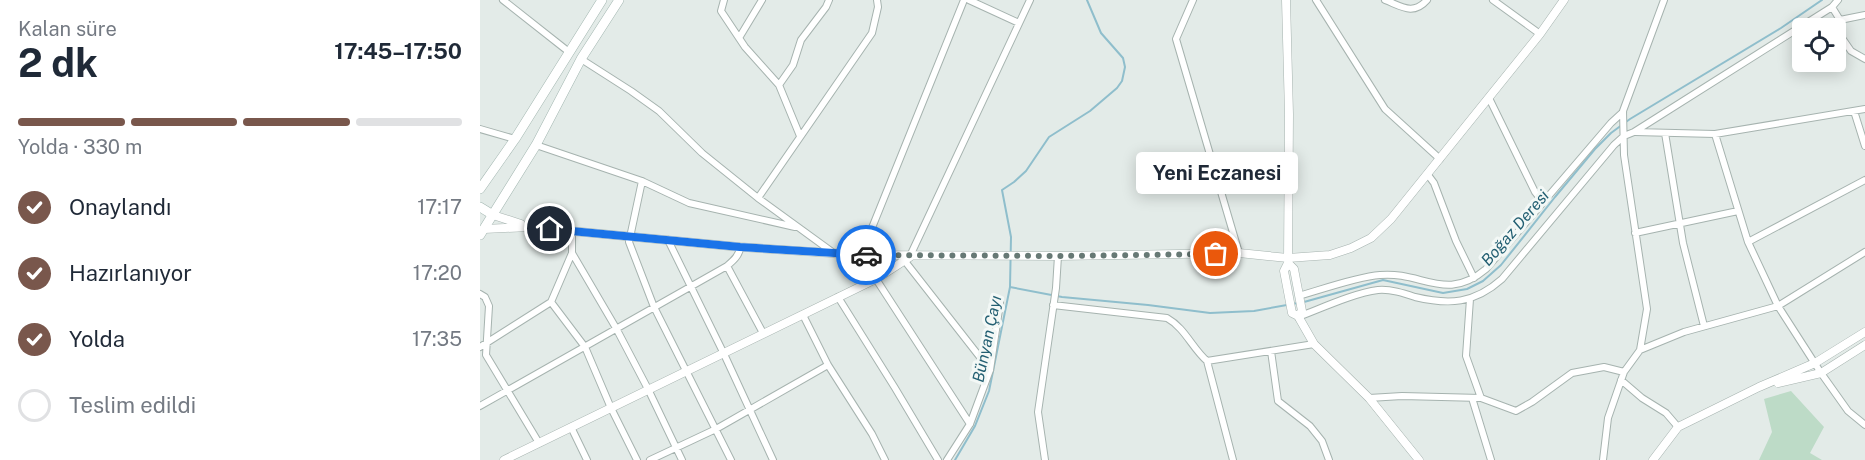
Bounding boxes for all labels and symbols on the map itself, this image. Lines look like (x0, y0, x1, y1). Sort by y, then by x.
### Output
callout: Yeni Eczanesi (1135, 152, 1297, 194)
water label: Boğaz Deresi (1477, 186, 1553, 270)
pin (524, 203, 575, 254)
courier (836, 225, 896, 285)
pin (1190, 228, 1241, 279)
water label: Bünyan Çayı (969, 294, 1005, 384)

